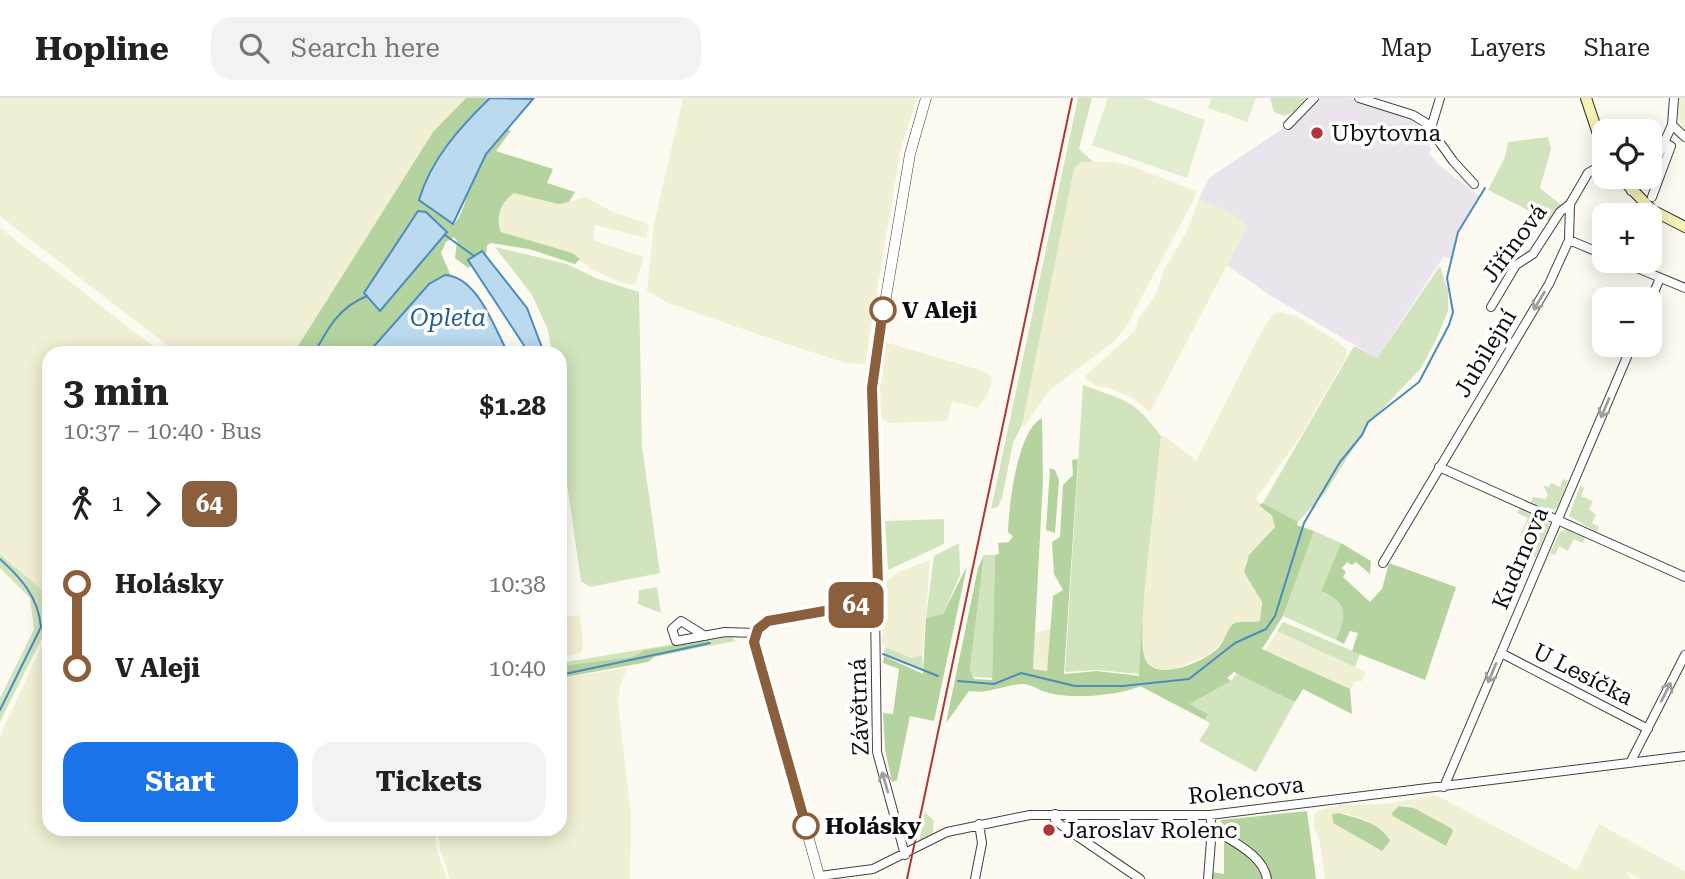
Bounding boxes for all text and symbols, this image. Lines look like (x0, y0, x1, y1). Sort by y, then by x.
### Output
search box (211, 17, 701, 80)
text: Hopline (35, 29, 169, 68)
icon: search (235, 29, 273, 67)
text: Search here (291, 33, 440, 63)
text: Map (1381, 34, 1432, 62)
text: Layers (1470, 34, 1546, 62)
text: Share (1584, 34, 1650, 62)
map controls (1592, 119, 1662, 357)
button: locate (1592, 119, 1662, 189)
place label: Ubytovna (1331, 120, 1441, 147)
marker: Ubytovna (1309, 125, 1325, 141)
street label: Jiřinová (1476, 198, 1553, 288)
button: + (1592, 203, 1662, 273)
button: − (1592, 287, 1662, 357)
one-way arrow (1532, 290, 1546, 310)
marker: V Aleji (870, 297, 896, 323)
place label: V Aleji (902, 297, 977, 324)
water label: Opleta (410, 304, 486, 332)
street label: Jubilejní (1449, 304, 1522, 402)
text: 3 min (63, 370, 169, 414)
text: $1.28 (480, 391, 546, 421)
one-way arrow (1598, 396, 1611, 418)
text: 10:37 – 10:40 · Bus (63, 418, 261, 445)
icon: walk (63, 485, 101, 523)
icon: forward (134, 485, 172, 523)
text: 1 (111, 490, 124, 517)
text: 64 (196, 490, 223, 518)
street label: Kudrnova (1487, 503, 1554, 613)
text: Holásky (115, 569, 224, 599)
text: 10:38 (489, 571, 546, 598)
line badge: 64 (824, 582, 888, 628)
text: 64 (843, 591, 869, 619)
street label: U Lesíčka (1528, 638, 1638, 711)
text: V Aleji (115, 653, 200, 683)
text: 10:40 (489, 655, 546, 682)
street label: Závětrná (844, 657, 875, 756)
one-way arrow (1485, 662, 1498, 683)
one-way arrow (1660, 682, 1674, 703)
button: Start (63, 742, 298, 822)
button: Tickets (312, 742, 546, 822)
one-way arrow (878, 771, 891, 794)
street label: Rolencova (1187, 771, 1306, 810)
marker: Holásky (793, 813, 819, 839)
place label: Holásky (825, 813, 921, 840)
place label: Jaroslav Rolenc (1063, 817, 1238, 844)
marker: Jaroslav Rolenc (1041, 822, 1057, 838)

